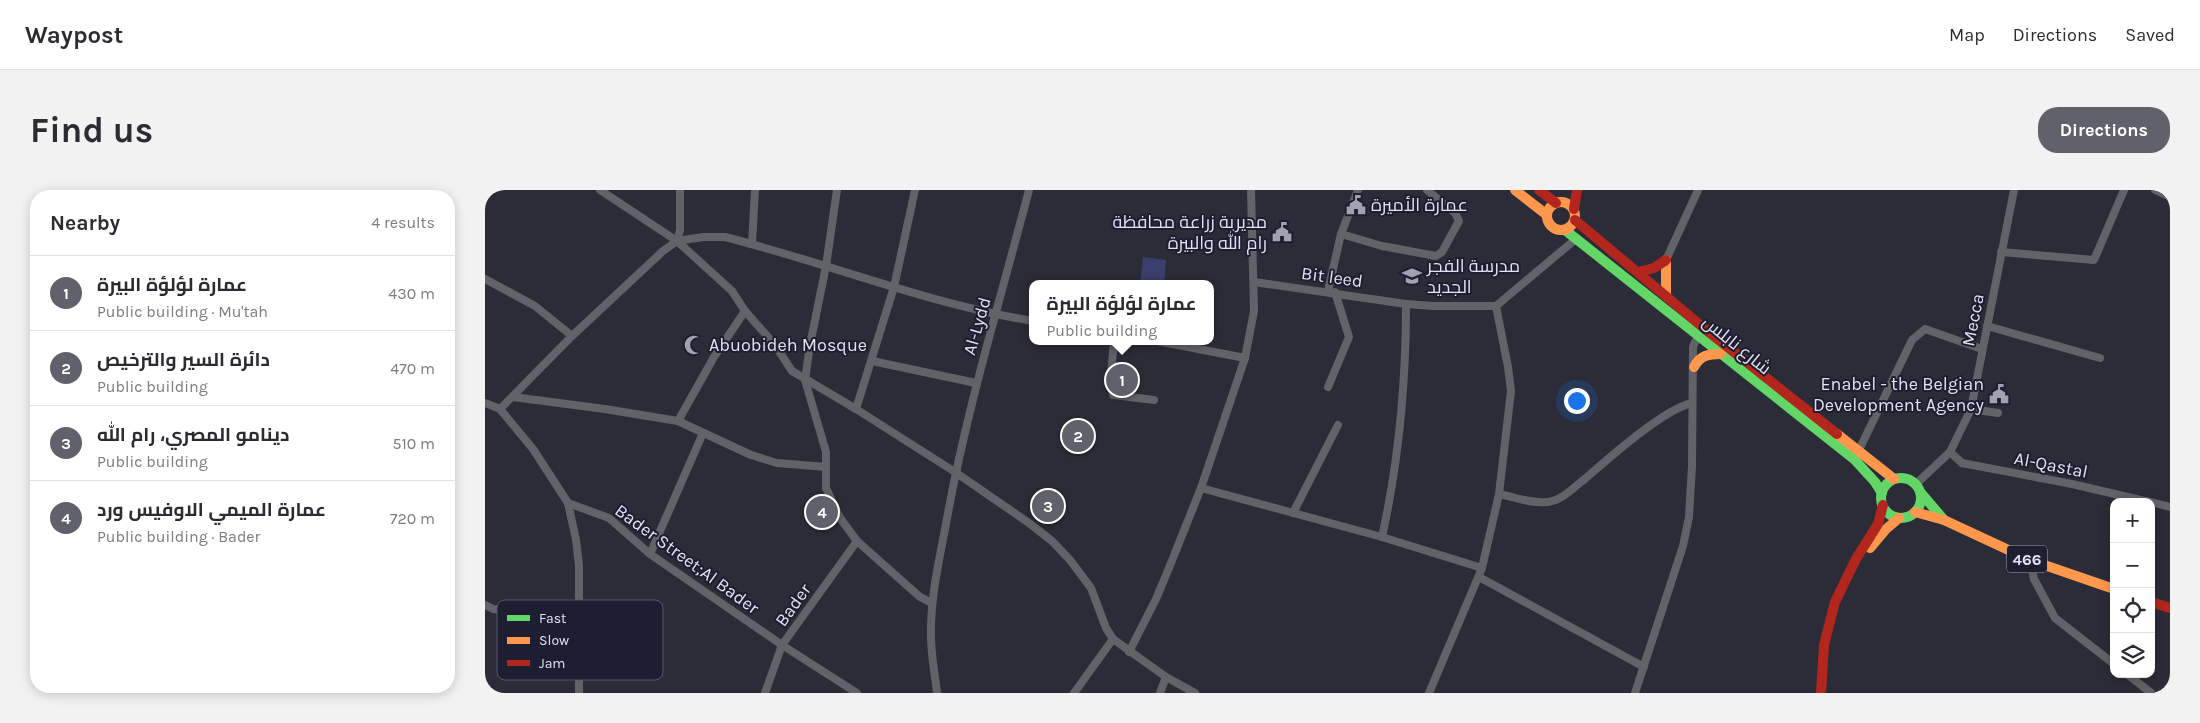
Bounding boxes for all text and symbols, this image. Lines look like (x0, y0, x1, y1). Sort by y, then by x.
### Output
text: Waypost (25, 21, 123, 49)
text: Map (1949, 24, 1985, 46)
text: Directions (2013, 24, 2097, 46)
text: Saved (2125, 24, 2175, 46)
button: Directions (2038, 107, 2170, 153)
text: Find us (30, 110, 153, 151)
public building icon: عمارة الأميرة (1345, 194, 1367, 216)
place label: عمارة الأميرة (1371, 194, 1468, 216)
text: Nearby (50, 211, 120, 235)
place label: مديرية زراعة محافظة رام الله والبيرة (1113, 211, 1267, 255)
text: 4 results (371, 213, 435, 232)
public building icon: مديرية زراعة محافظة رام الله والبيرة (1271, 221, 1293, 243)
place label: مدرسة الفجر الجديد (1426, 255, 1520, 298)
street label: Bit leed (1300, 262, 1364, 292)
school or university icon: مدرسة الفجر الجديد (1401, 265, 1423, 287)
text: عمارة لؤلؤة البيرة (97, 274, 247, 296)
popup (1029, 280, 1214, 345)
text: 1 (63, 284, 69, 303)
text: 430 m (388, 284, 435, 303)
street label: Mecca (1957, 292, 1989, 348)
text: عمارة لؤلؤة البيرة (1047, 293, 1196, 315)
street label: Al-Lydd (958, 294, 996, 358)
text: Public building · Mu'tah (97, 302, 268, 321)
street label: شارع نابلس (1698, 311, 1776, 380)
text: Public building (1047, 321, 1157, 340)
mosque icon: Abuobideh Mosque (683, 334, 705, 356)
place label: Abuobideh Mosque (709, 334, 867, 356)
text: دائرة السير والترخيص (97, 349, 270, 371)
text: 2 (61, 359, 71, 378)
text: 470 m (390, 359, 435, 378)
pin: 1 (1106, 361, 1138, 399)
place label: Enabel - the Belgian Development Agency (1813, 373, 1985, 416)
text: Public building (97, 377, 208, 396)
public building icon: Enabel - the Belgian Development Agency (1988, 383, 2010, 405)
your location (1564, 388, 1590, 414)
pin: 2 (1062, 417, 1094, 455)
text: دينامو المصري، رام الله (97, 424, 289, 446)
text: 3 (61, 434, 71, 453)
text: 510 m (392, 434, 435, 453)
street label: Al-Qastal (2012, 447, 2090, 483)
text: Public building (97, 452, 208, 471)
pin: 3 (1032, 487, 1064, 525)
pin: 4 (806, 493, 838, 531)
map controls (2110, 498, 2155, 678)
button: + (2110, 498, 2155, 543)
text: عمارة الميمي الاوفيس ورد (97, 499, 326, 521)
street label: Bader Street;Al Bader (611, 499, 764, 619)
text: 4 (61, 509, 71, 528)
text: 720 m (390, 509, 435, 528)
text: Public building · Bader (97, 527, 260, 546)
button: − (2110, 543, 2155, 588)
road number: 466 (2007, 546, 2047, 572)
street label: Bader (770, 579, 816, 631)
button: locate (2110, 588, 2155, 633)
legend (497, 600, 663, 680)
text: Fast (539, 610, 566, 627)
text: Slow (539, 632, 569, 649)
button: layers (2110, 633, 2155, 678)
text: Jam (539, 655, 565, 672)

